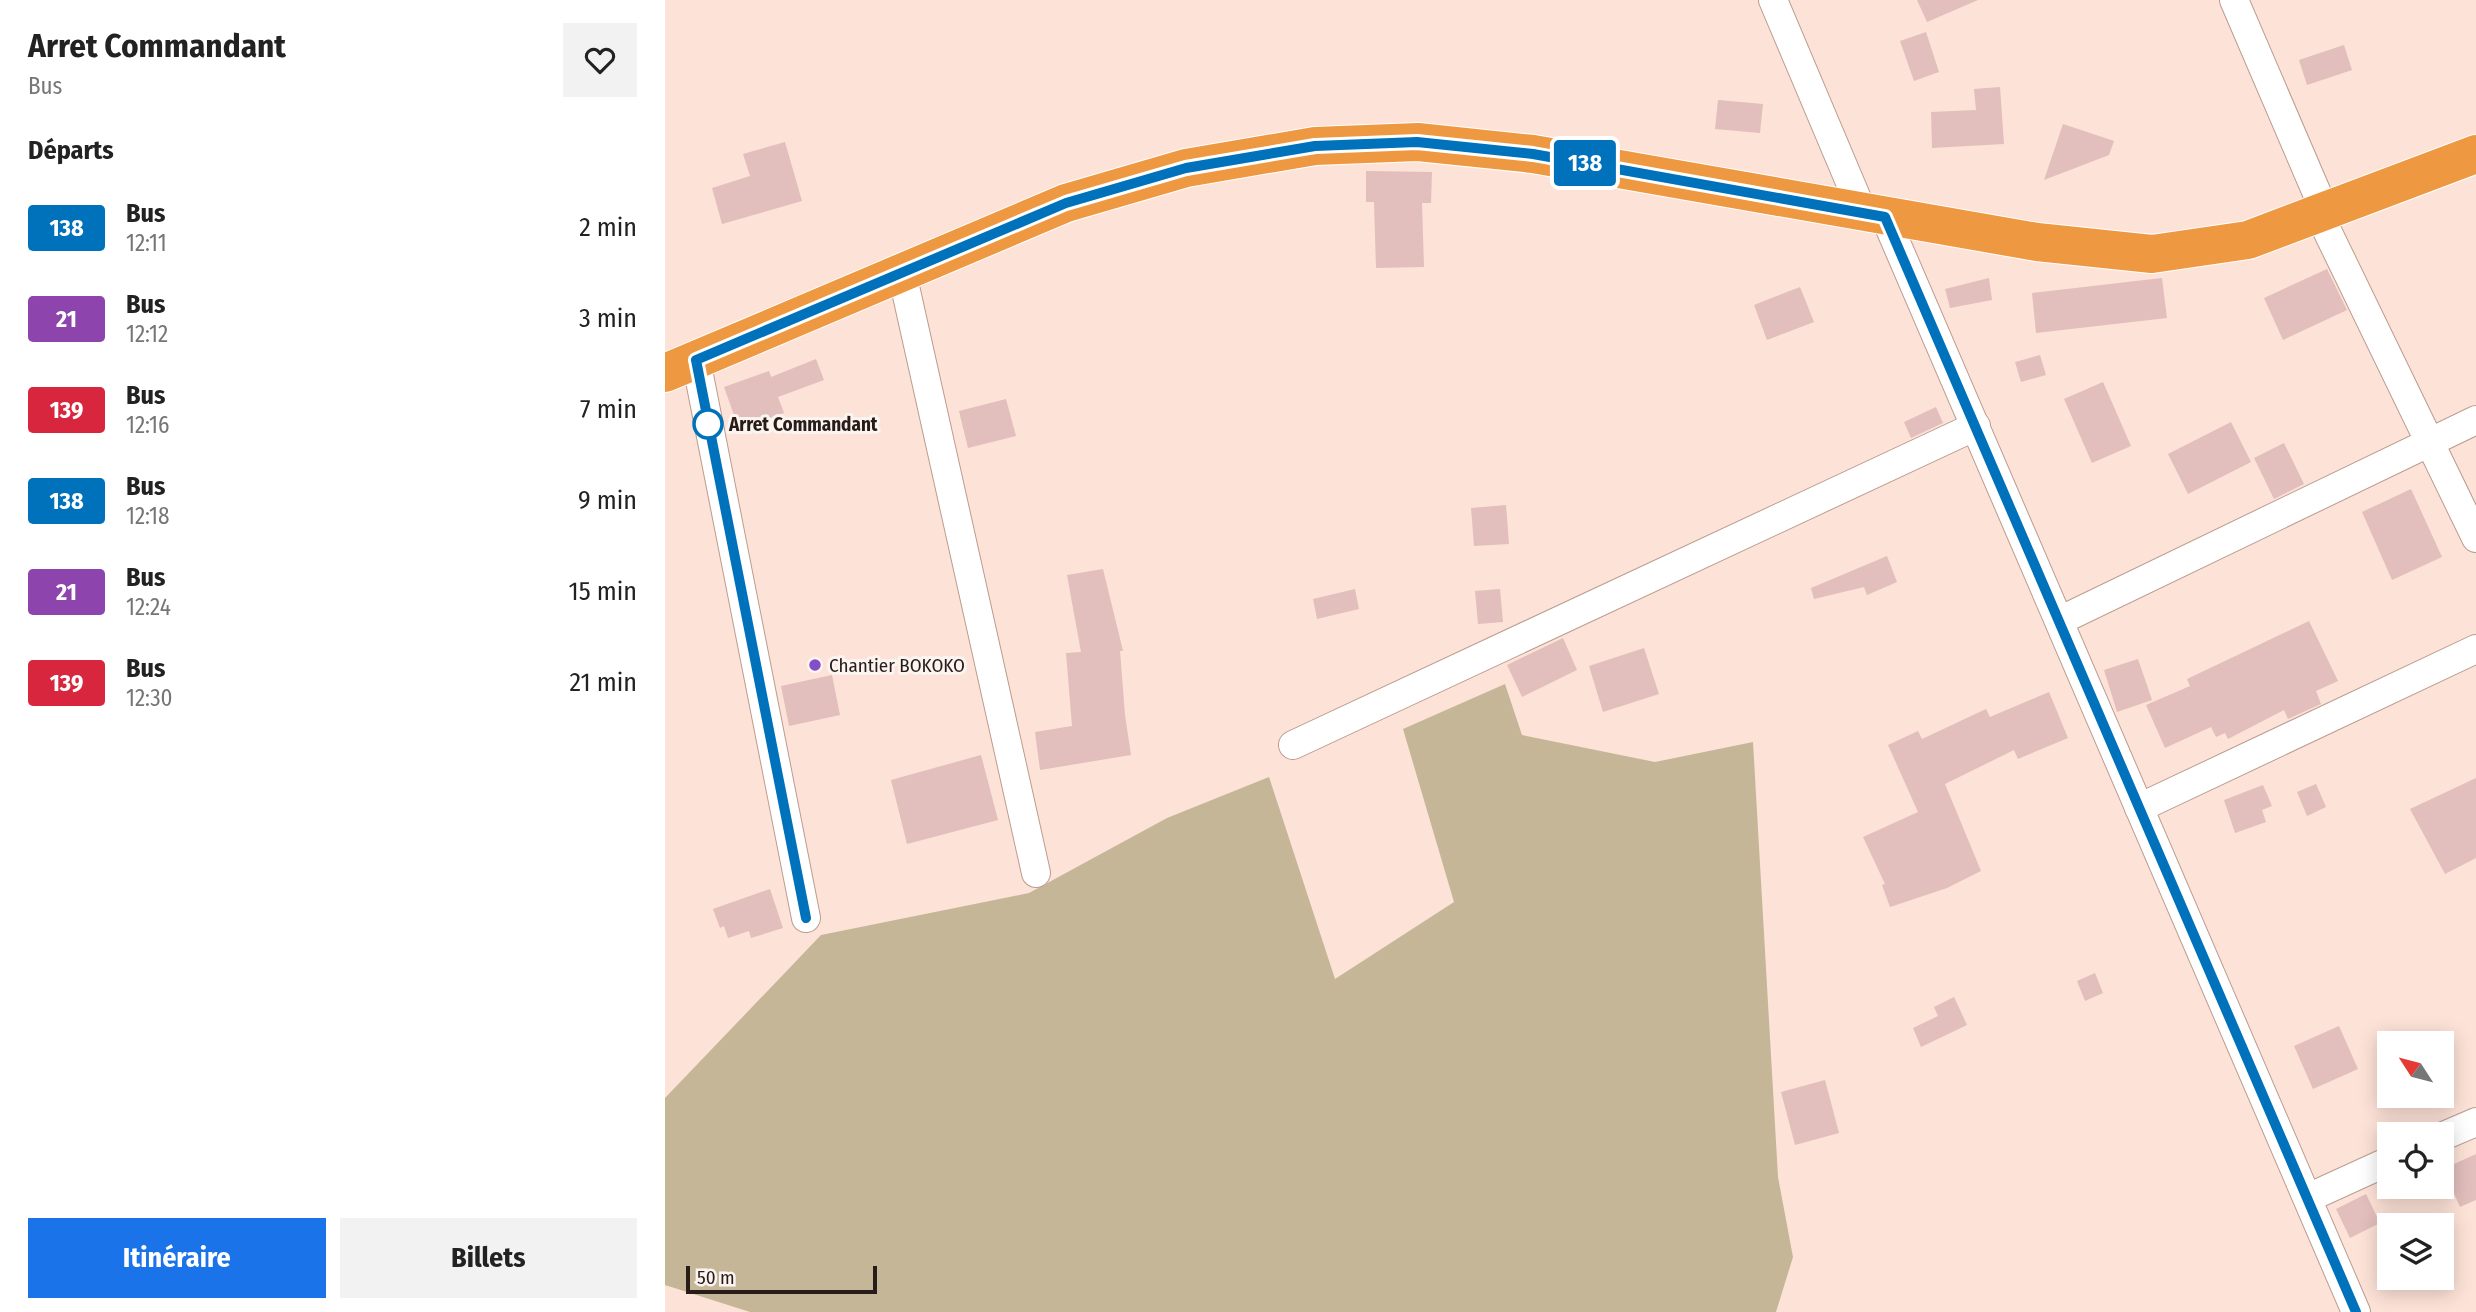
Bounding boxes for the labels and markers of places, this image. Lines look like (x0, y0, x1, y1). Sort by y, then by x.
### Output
marker: Arret Commandant (693, 409, 723, 439)
place label: Arret Commandant (728, 413, 878, 436)
place label: Chantier BOKOKO (829, 654, 965, 677)
marker: Chantier BOKOKO (807, 657, 823, 673)

